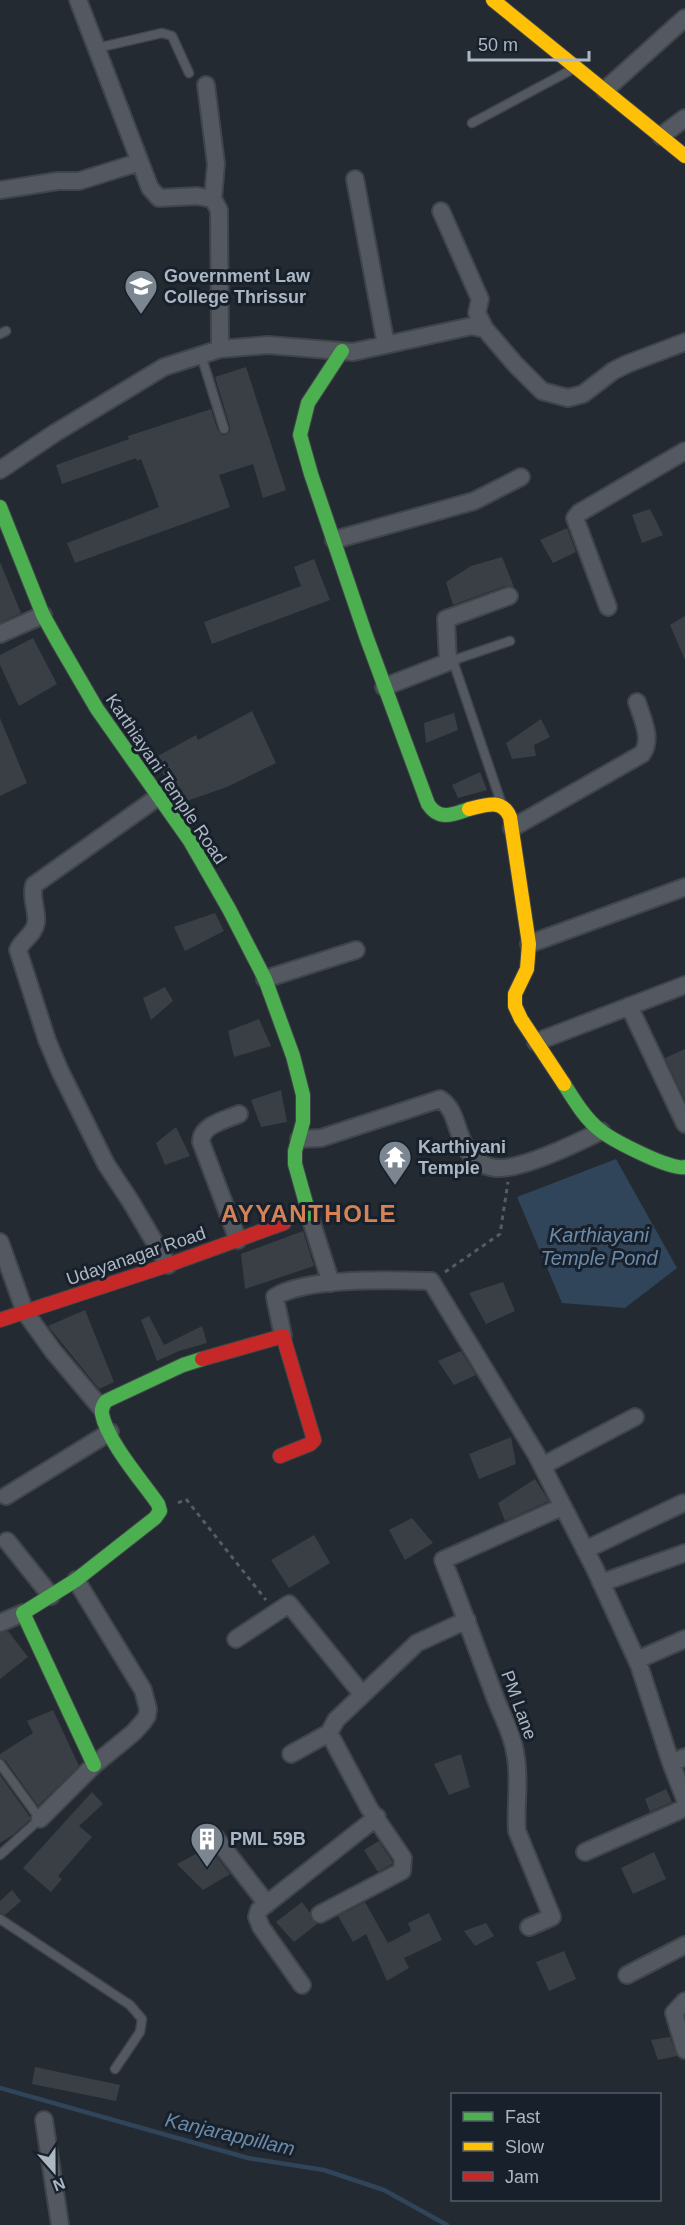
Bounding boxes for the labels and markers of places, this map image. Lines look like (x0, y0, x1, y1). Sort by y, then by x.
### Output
place label: Government Law College Thrissur (164, 266, 311, 307)
school or university icon: Government Law College Thrissur (123, 268, 159, 315)
place label: Karthiyani Temple (418, 1137, 506, 1178)
temple icon: Karthiyani Temple (377, 1139, 413, 1186)
building icon: PML 59B (189, 1821, 225, 1868)
place label: PML 59B (230, 1829, 306, 1849)

